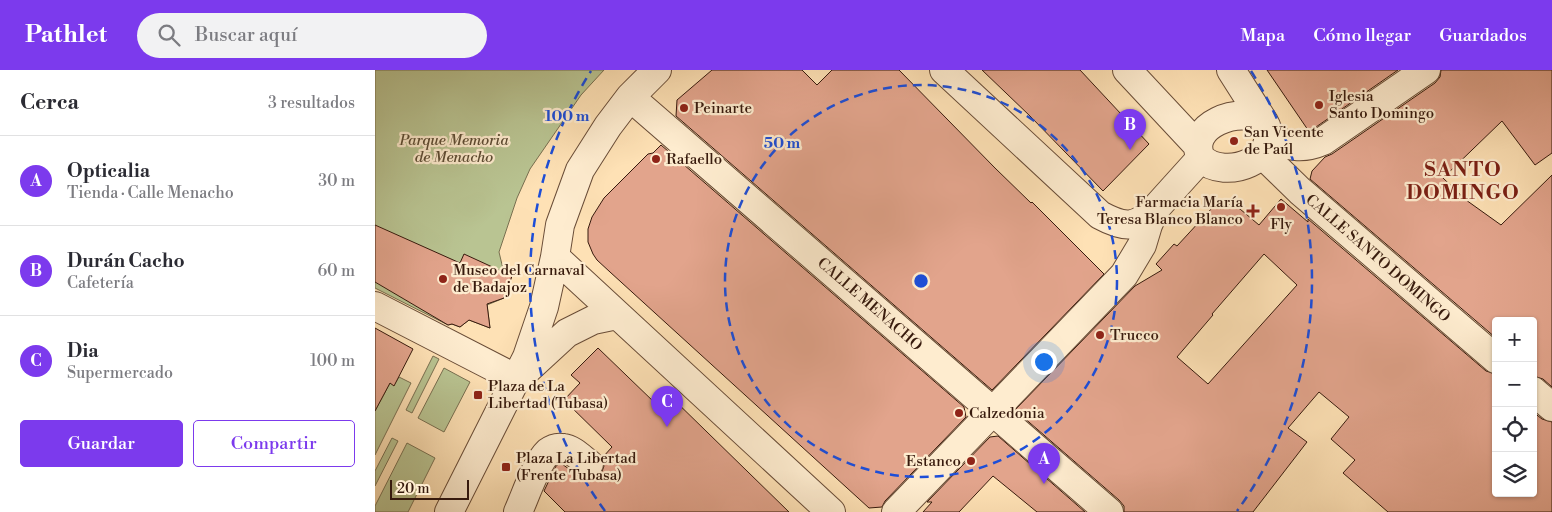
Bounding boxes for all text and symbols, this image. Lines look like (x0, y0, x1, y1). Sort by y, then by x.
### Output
search box (137, 13, 487, 58)
text: Pathlet (25, 20, 107, 50)
icon: search (155, 21, 183, 49)
text: Buscar aquí (195, 23, 297, 47)
text: Mapa (1241, 24, 1285, 47)
text: Cómo llegar (1313, 24, 1411, 47)
text: Guardados (1439, 24, 1527, 47)
place label: Iglesia Santo Domingo (1329, 87, 1434, 123)
text: Cerca (20, 90, 79, 116)
text: 3 resultados (268, 93, 355, 113)
place label: Peinarte (694, 99, 752, 118)
marker: Iglesia Santo Domingo (1313, 99, 1325, 111)
marker: Peinarte (678, 102, 690, 114)
text: 100 m (545, 107, 590, 126)
pin: B (1114, 109, 1146, 150)
place label: San Vicente de Paúl (1244, 123, 1324, 159)
park label: Parque Memoria de Menacho (398, 131, 509, 167)
text: 50 m (764, 134, 800, 153)
marker: San Vicente de Paúl (1228, 135, 1240, 147)
place label: Rafaello (666, 150, 722, 169)
marker: Rafaello (650, 153, 662, 165)
district label: SANTO DOMINGO (1406, 158, 1520, 206)
text: Opticalia (67, 159, 150, 183)
text: A (30, 171, 42, 191)
text: 30 m (318, 171, 355, 191)
text: Tienda · Calle Menacho (67, 183, 234, 203)
street label: CALLE SANTO DOMINGO (1301, 190, 1454, 327)
place label: Farmacia María Teresa Blanco Blanco (1097, 193, 1243, 229)
marker: Fly (1275, 201, 1287, 213)
marker: Farmacia María Teresa Blanco Blanco (1247, 205, 1259, 217)
place label: Fly (1270, 215, 1293, 234)
text: Durán Cacho (67, 249, 185, 273)
street label: CALLE MENACHO (813, 254, 926, 355)
text: B (30, 261, 42, 281)
text: 60 m (317, 261, 355, 281)
place label: Museo del Carnaval de Badajoz (453, 261, 585, 297)
centre of rings (912, 272, 930, 290)
text: Cafetería (67, 273, 134, 293)
marker: Museo del Carnaval de Badajoz (437, 273, 449, 285)
map controls (1492, 317, 1537, 497)
button: + (1492, 317, 1537, 362)
place label: Trucco (1110, 326, 1159, 345)
marker: Trucco (1094, 329, 1106, 341)
text: Dia (67, 339, 99, 363)
your location (1031, 349, 1057, 375)
text: C (30, 351, 42, 371)
text: 100 m (310, 351, 355, 371)
button: − (1492, 362, 1537, 407)
text: Supermercado (67, 363, 173, 383)
place label: Plaza de La Libertad (Tubasa) (488, 377, 608, 413)
pin: C (651, 386, 683, 427)
marker: Plaza de La Libertad (Tubasa) (472, 389, 484, 401)
place label: Calzedonia (969, 404, 1045, 423)
marker: Calzedonia (953, 407, 965, 419)
button: locate (1492, 407, 1537, 452)
button: Guardar (20, 420, 183, 467)
button: Compartir (193, 420, 355, 467)
pin: A (1028, 443, 1060, 484)
place label: Plaza La Libertad (Frente Tubasa) (516, 449, 637, 485)
place label: Estanco (906, 452, 961, 471)
button: layers (1492, 452, 1537, 497)
marker: Estanco (965, 455, 977, 467)
marker: Plaza La Libertad (Frente Tubasa) (500, 461, 512, 473)
scale bar (390, 477, 469, 500)
text: 20 m (397, 480, 429, 498)

